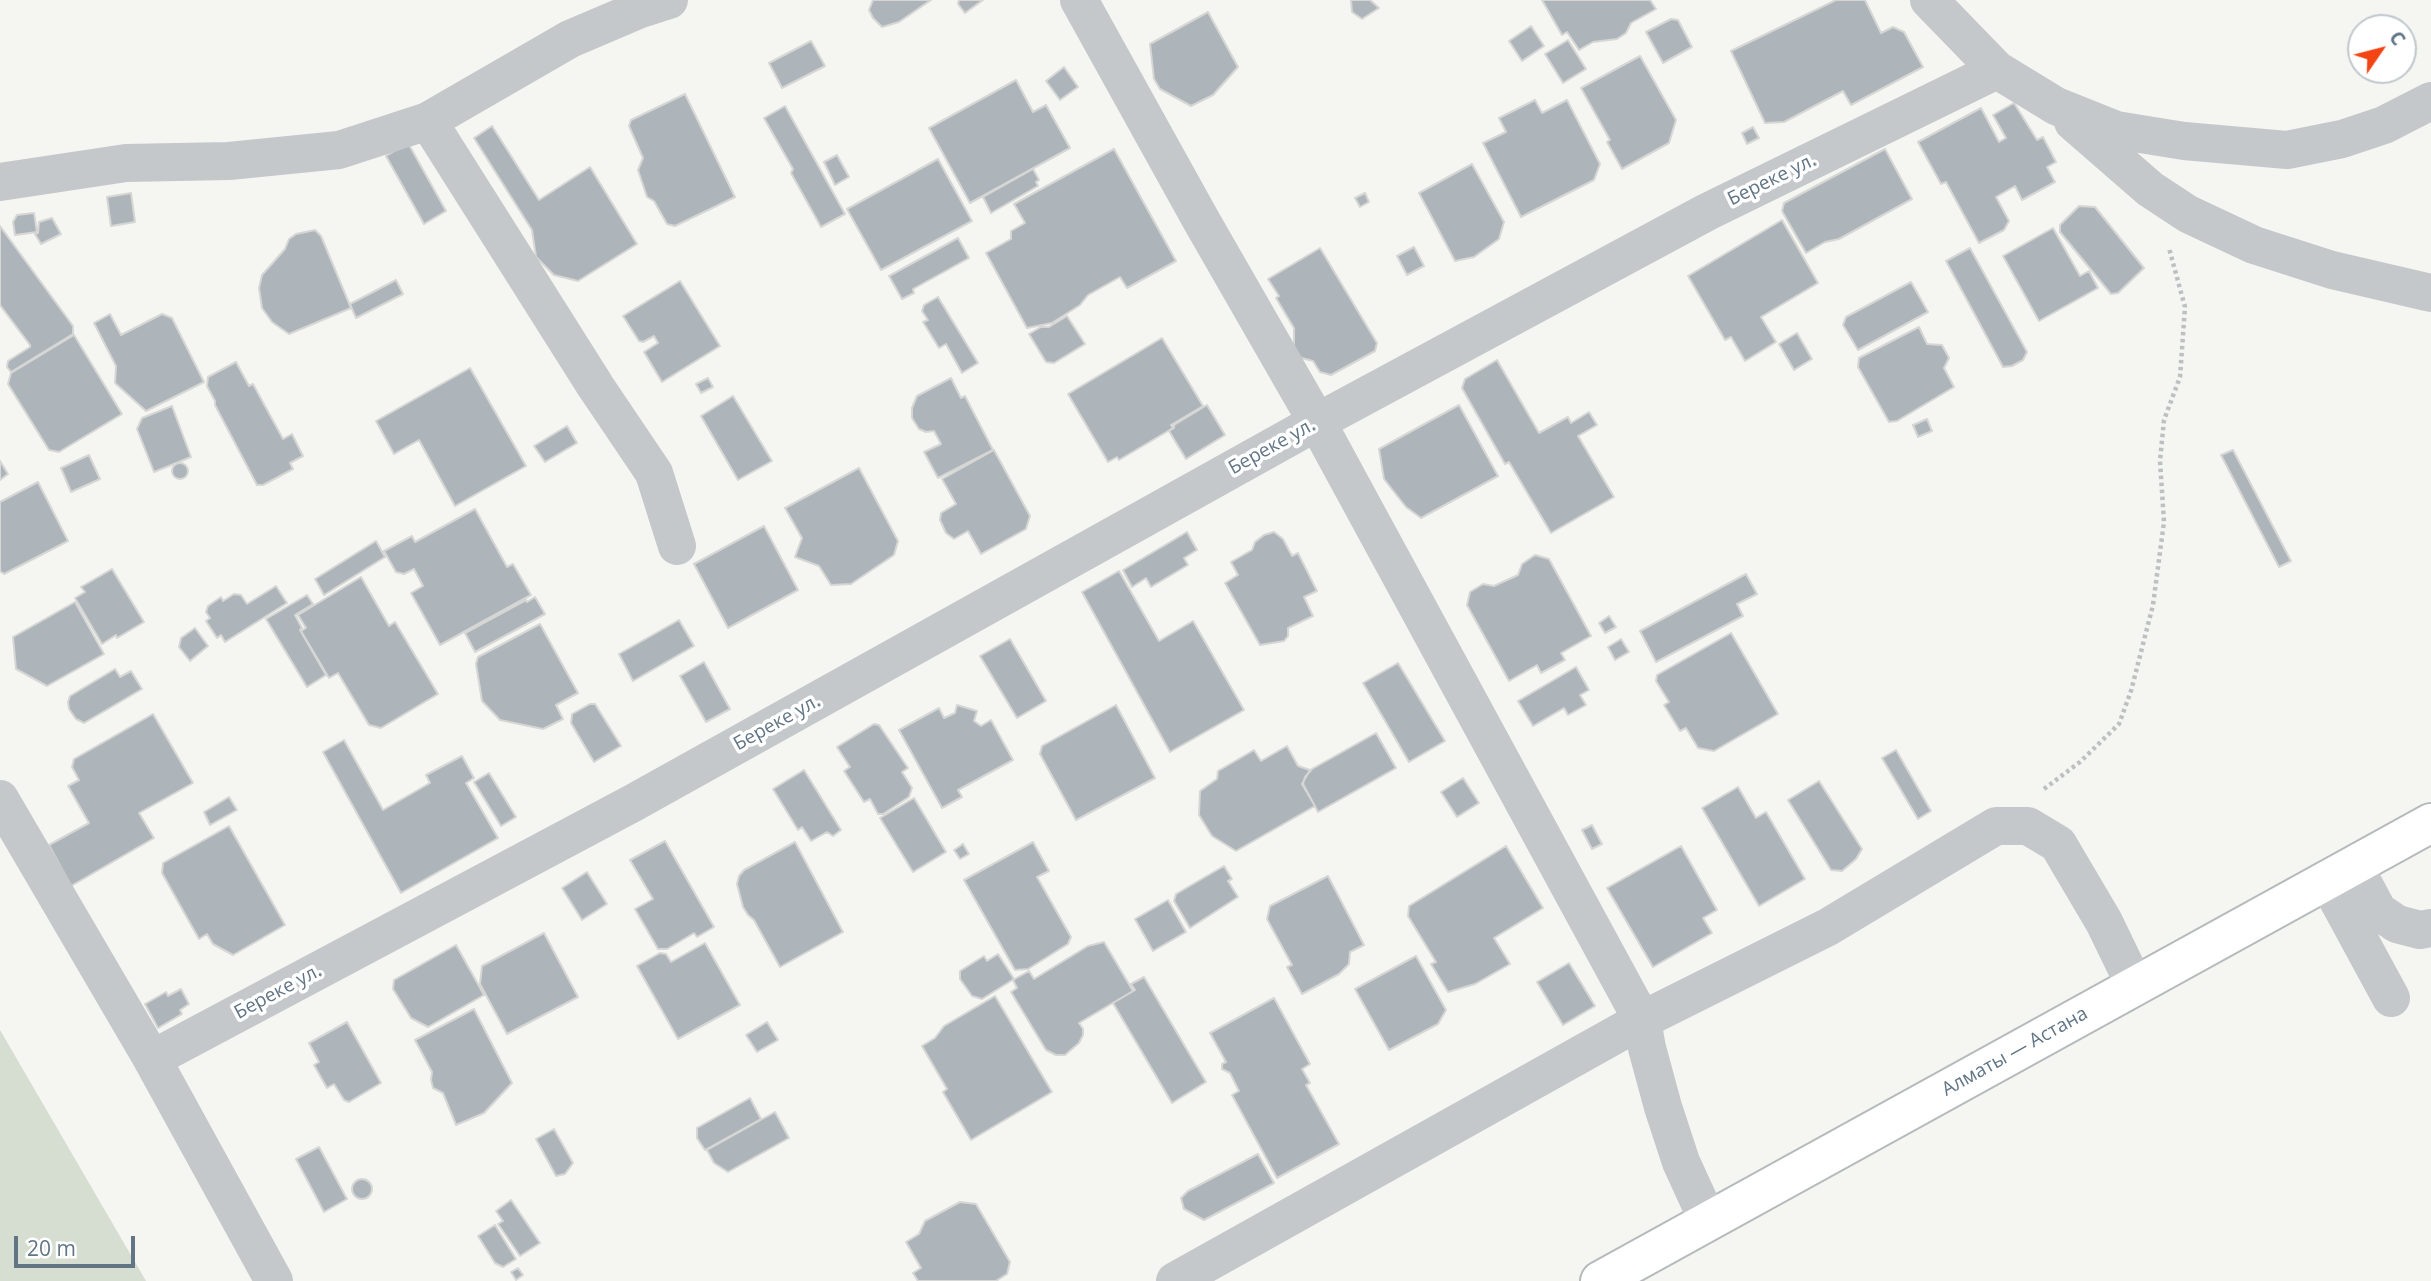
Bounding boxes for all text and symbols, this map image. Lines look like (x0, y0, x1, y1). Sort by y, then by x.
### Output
north arrow (2347, 14, 2417, 84)
text: С (2383, 26, 2412, 51)
street label: Береке ул. (1724, 149, 1820, 211)
street label: Береке ул. (1225, 414, 1319, 480)
street label: Береке ул. (730, 690, 824, 756)
street label: Береке ул. (231, 960, 325, 1024)
street label: Алматы — Астана (1938, 1003, 2092, 1101)
scale bar (18, 1222, 138, 1266)
text: 20 m (27, 1234, 76, 1262)

